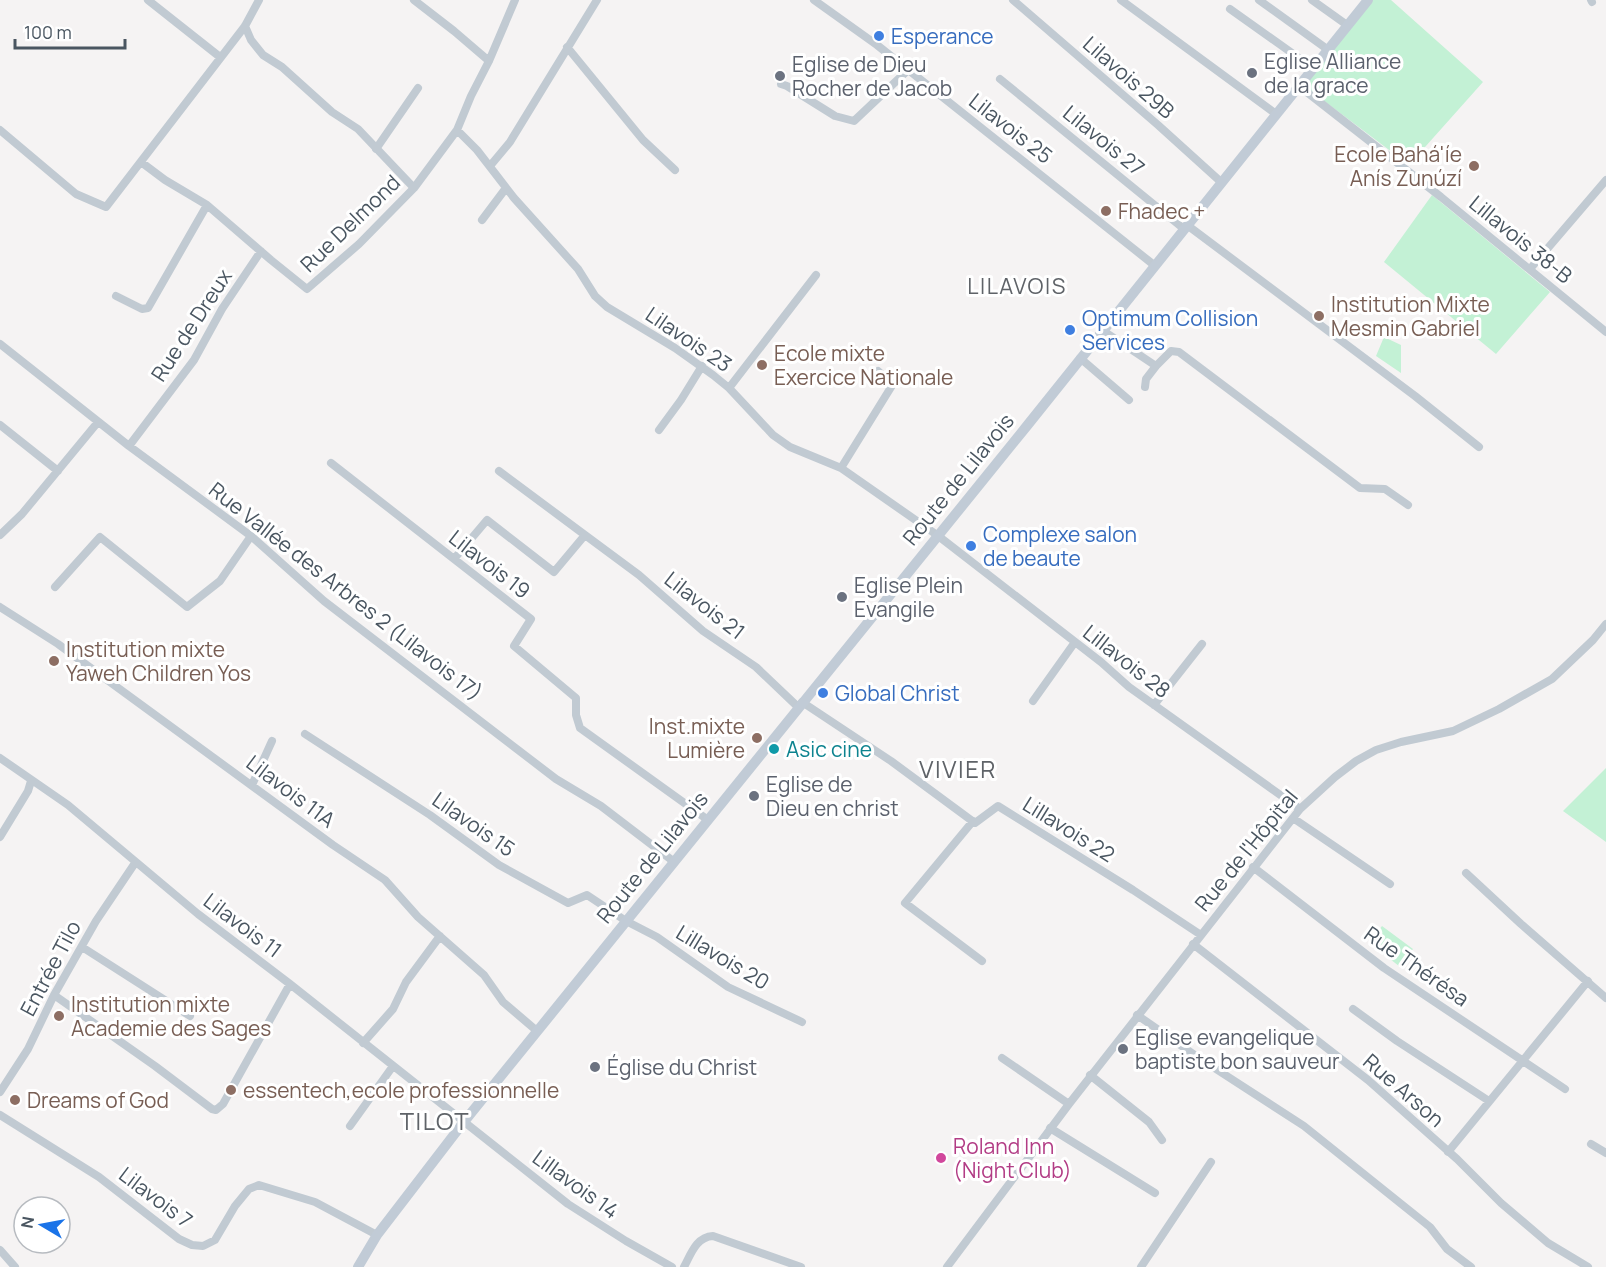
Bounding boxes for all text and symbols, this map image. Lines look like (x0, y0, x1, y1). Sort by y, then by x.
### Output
scale bar (15, 12, 124, 50)
text: 100 m (24, 20, 72, 44)
place label: Esperance (891, 22, 994, 50)
marker: Esperance (872, 29, 886, 43)
street label: Lilavois 29B (1077, 30, 1181, 125)
place label: Eglise Alliance de la grace (1264, 47, 1401, 99)
place label: Eglise de Dieu Rocher de Jacob (792, 50, 952, 102)
marker: Eglise Alliance de la grace (1245, 66, 1259, 80)
marker: Eglise de Dieu Rocher de Jacob (773, 69, 787, 83)
street label: Lilavois 25 (964, 87, 1058, 169)
street label: Lilavois 27 (1057, 99, 1151, 181)
place label: Ecole Bahá'íe Anís Zunúzí (1334, 140, 1462, 192)
marker: Ecole Bahá'íe Anís Zunúzí (1467, 159, 1481, 173)
street label: Rue Delmond (294, 168, 406, 278)
street label: Lillavois 38-B (1464, 189, 1578, 289)
place label: Fhadec + (1118, 197, 1205, 225)
marker: Fhadec + (1099, 204, 1113, 218)
street label: Rue de Dreux (144, 264, 238, 386)
district label: LILAVOIS (967, 271, 1067, 301)
place label: Institution Mixte Mesmin Gabriel (1331, 290, 1490, 342)
street label: Lilavois 23 (640, 300, 738, 378)
place label: Optimum Collision Services (1082, 304, 1258, 356)
marker: Institution Mixte Mesmin Gabriel (1312, 309, 1326, 323)
marker: Optimum Collision Services (1063, 323, 1077, 337)
place label: Ecole mixte Exercice Nationale (774, 339, 953, 391)
marker: Ecole mixte Exercice Nationale (755, 358, 769, 372)
street label: Route de Lilavois (896, 407, 1020, 551)
street label: Rue Vallée des Arbres 2 (Lilavois 17) (204, 475, 488, 707)
place label: Complexe salon de beaute (983, 520, 1137, 572)
street label: Lilavois 19 (444, 523, 536, 605)
marker: Complexe salon de beaute (964, 539, 978, 553)
street label: Lilavois 21 (659, 565, 751, 645)
place label: Eglise Plein Evangile (854, 571, 963, 623)
marker: Eglise Plein Evangile (835, 590, 849, 604)
street label: Lillavois 28 (1078, 618, 1176, 704)
place label: Institution mixte Yaweh Children Yos (66, 635, 251, 687)
marker: Institution mixte Yaweh Children Yos (47, 654, 61, 668)
place label: Global Christ (835, 679, 960, 707)
marker: Global Christ (816, 686, 830, 700)
place label: Inst.mixte Lumière (649, 712, 745, 764)
marker: Inst.mixte Lumière (750, 731, 764, 745)
place label: Asic cine (786, 735, 872, 763)
marker: Asic cine (767, 742, 781, 756)
street label: Lilavois 11A (241, 748, 341, 834)
district label: VIVIER (919, 752, 997, 785)
place label: Eglise de Dieu en christ (766, 770, 899, 822)
street label: Rue de l'Hôpital (1188, 783, 1304, 917)
street label: Lilavois 15 (427, 785, 521, 863)
street label: Route de Lilavois (590, 785, 714, 929)
marker: Eglise de Dieu en christ (747, 789, 761, 803)
street label: Lillavois 22 (1018, 790, 1120, 868)
street label: Lilavois 11 (198, 886, 288, 964)
street label: Entrée Tilo (13, 916, 87, 1020)
street label: Lillavois 20 (671, 918, 775, 996)
street label: Rue Thérésa (1359, 920, 1475, 1012)
place label: Institution mixte Academie des Sages (71, 990, 271, 1042)
marker: Institution mixte Academie des Sages (52, 1009, 66, 1023)
place label: Eglise evangelique baptiste bon sauveur (1135, 1023, 1340, 1075)
marker: Eglise evangelique baptiste bon sauveur (1116, 1042, 1130, 1056)
street label: Rue Arson (1358, 1047, 1450, 1133)
place label: Église du Christ (607, 1053, 757, 1081)
marker: Église du Christ (588, 1060, 602, 1074)
place label: essentech,ecole professionnelle (243, 1076, 559, 1104)
marker: essentech,ecole professionnelle (224, 1083, 238, 1097)
place label: Dreams of God (27, 1086, 169, 1114)
marker: Dreams of God (8, 1093, 22, 1107)
district label: TILOT (400, 1104, 470, 1137)
place label: Roland Inn (Night Club) (953, 1132, 1072, 1184)
street label: Lillavois 14 (527, 1143, 625, 1225)
marker: Roland Inn (Night Club) (934, 1151, 948, 1165)
street label: Lilavois 7 (114, 1160, 198, 1234)
north arrow (12, 1195, 72, 1255)
text: N (15, 1215, 39, 1230)

